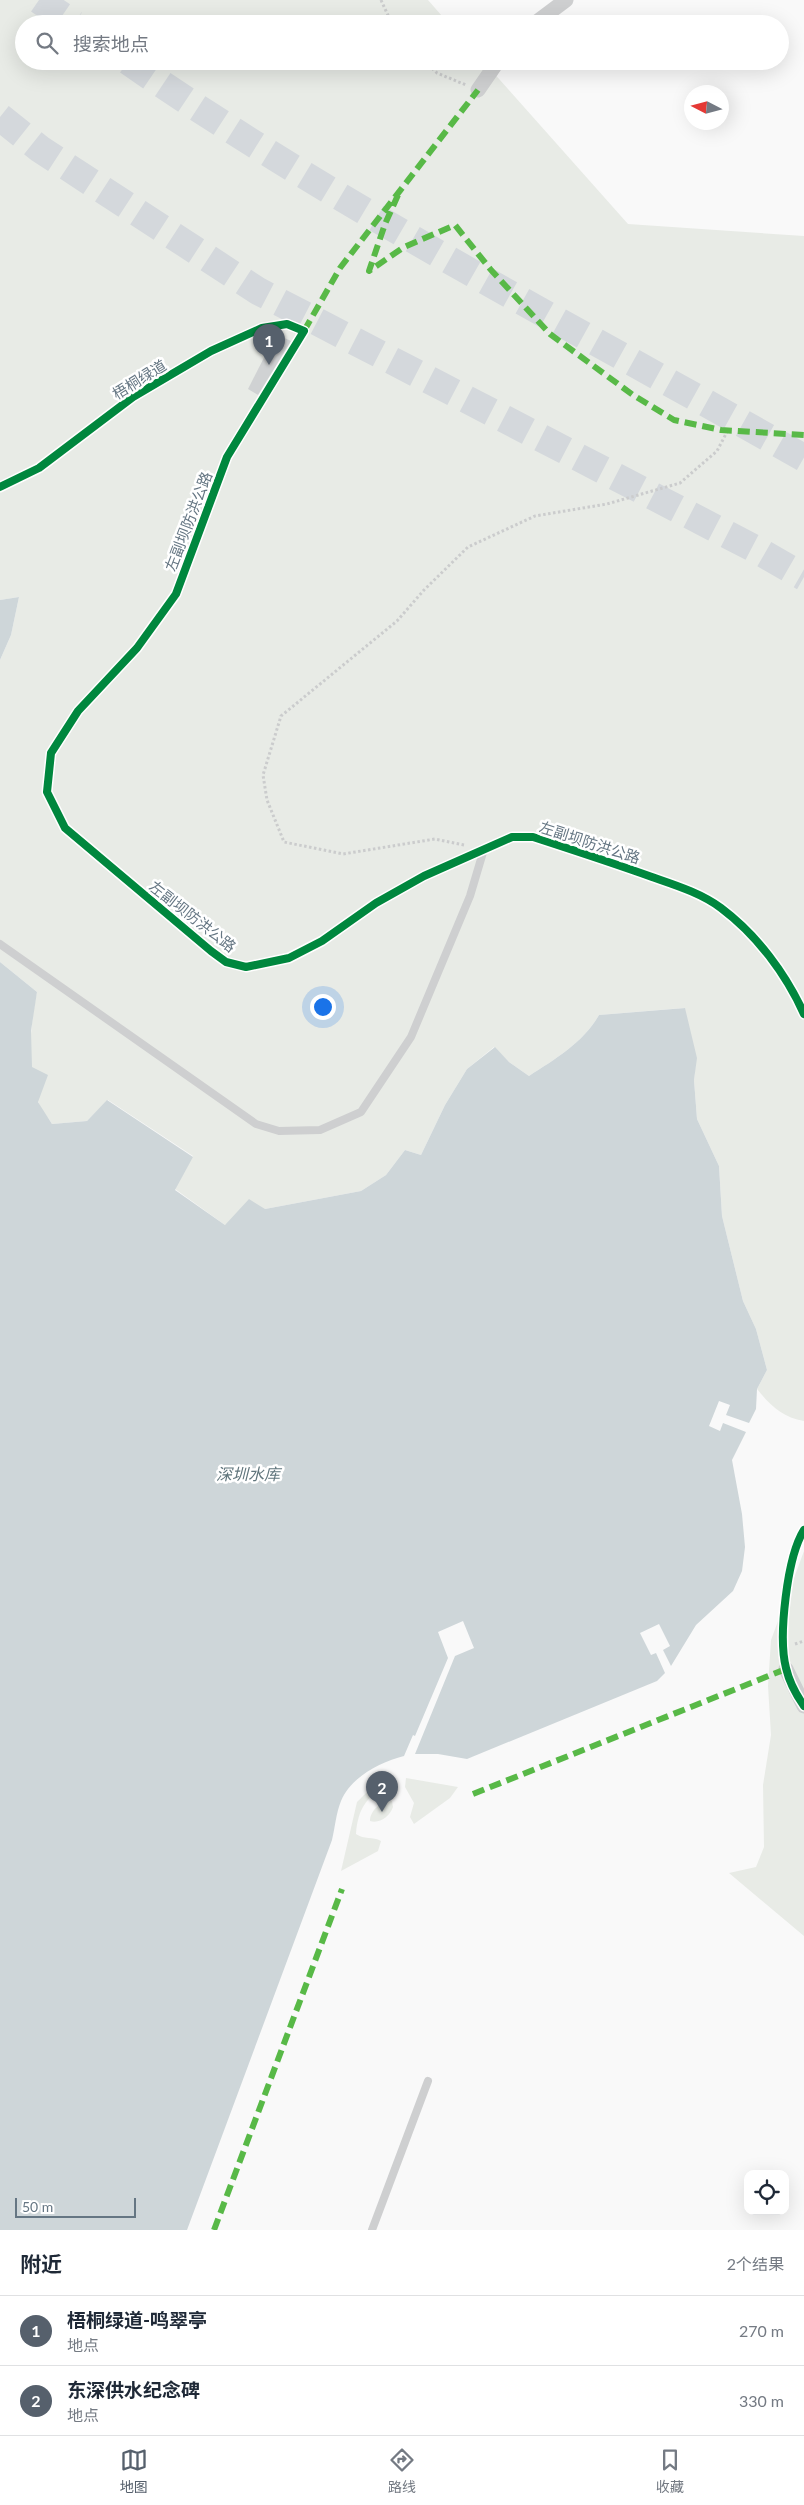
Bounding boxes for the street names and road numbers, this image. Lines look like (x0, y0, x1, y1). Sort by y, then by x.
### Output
street label: 梧桐绿道 (109, 355, 169, 403)
street label: 左副坝防洪公路 (161, 469, 215, 573)
street label: 左副坝防洪公路 (537, 817, 643, 867)
street label: 左副坝防洪公路 (146, 877, 240, 955)

